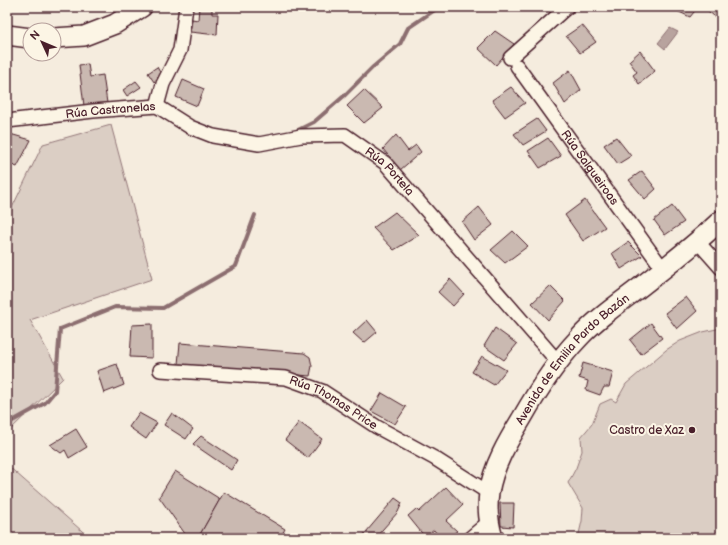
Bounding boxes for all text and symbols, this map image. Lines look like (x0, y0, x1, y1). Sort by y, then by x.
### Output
north arrow (22, 22, 62, 62)
text: N (28, 28, 43, 43)
street label: Rúa Castranelas (65, 99, 156, 122)
street label: Rúa Salgueiroas (558, 127, 622, 208)
street label: Rúa Portela (362, 144, 417, 199)
street label: Avenida de Emilia Pardo Bazán (512, 290, 632, 427)
street label: Rúa Thomas Price (287, 372, 381, 433)
place label: Castro de Xaz (609, 423, 684, 438)
marker: Castro de Xaz (687, 425, 697, 435)

